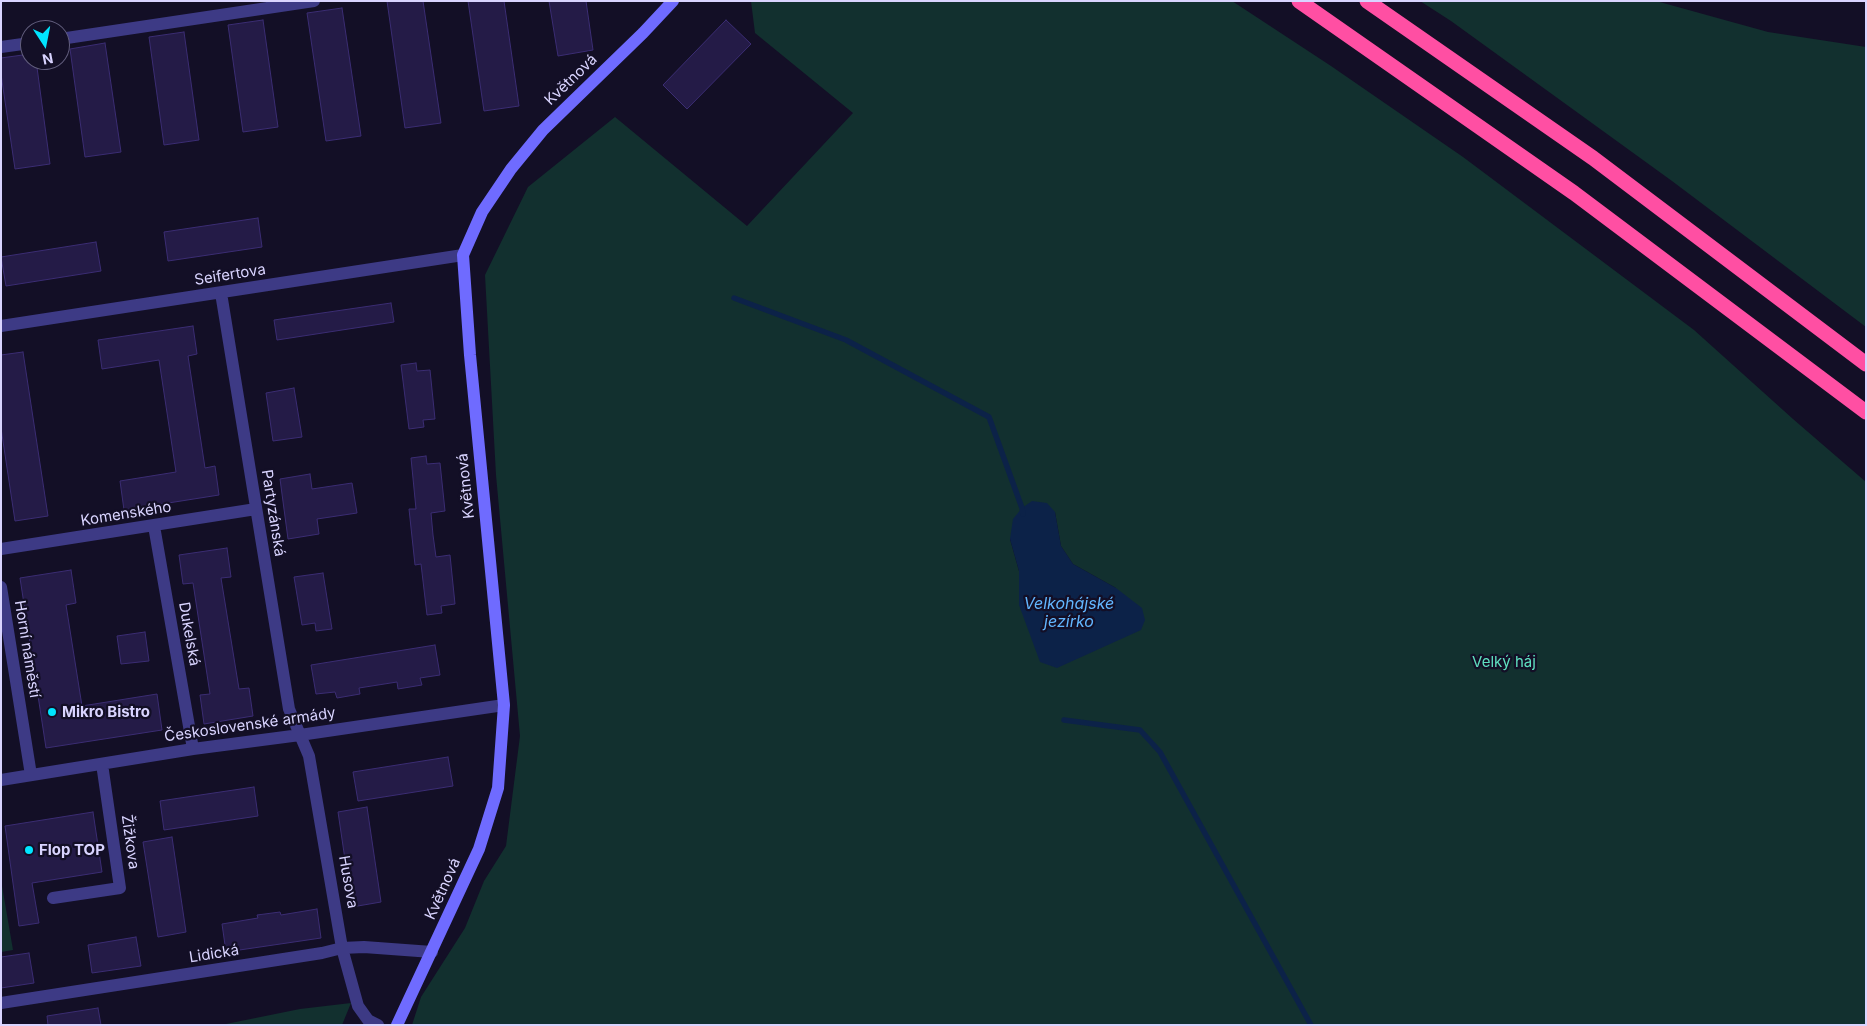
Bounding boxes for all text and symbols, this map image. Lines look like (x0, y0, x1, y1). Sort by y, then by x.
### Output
north arrow (20, 20, 70, 70)
text: N (41, 50, 55, 69)
street label: Květnová (541, 51, 601, 109)
street label: Seifertova (193, 260, 267, 290)
street label: Květnová (454, 452, 478, 520)
street label: Partyzánská (257, 468, 289, 558)
street label: Komenského (79, 498, 173, 530)
water label: Velkohájské jezírko (1024, 594, 1114, 632)
street label: Horní náměstí (10, 599, 44, 699)
street label: Dukelská (175, 601, 203, 667)
park label: Velký háj (1472, 653, 1536, 671)
place label: Mikro Bistro (62, 703, 150, 721)
street label: Československé armády (163, 704, 337, 746)
marker: Mikro Bistro (46, 706, 58, 718)
street label: Žižkova (117, 814, 143, 870)
place label: Flop TOP (39, 841, 105, 859)
marker: Flop TOP (23, 844, 35, 856)
street label: Husova (334, 854, 362, 910)
street label: Květnová (421, 855, 465, 923)
street label: Lidická (188, 941, 240, 967)

